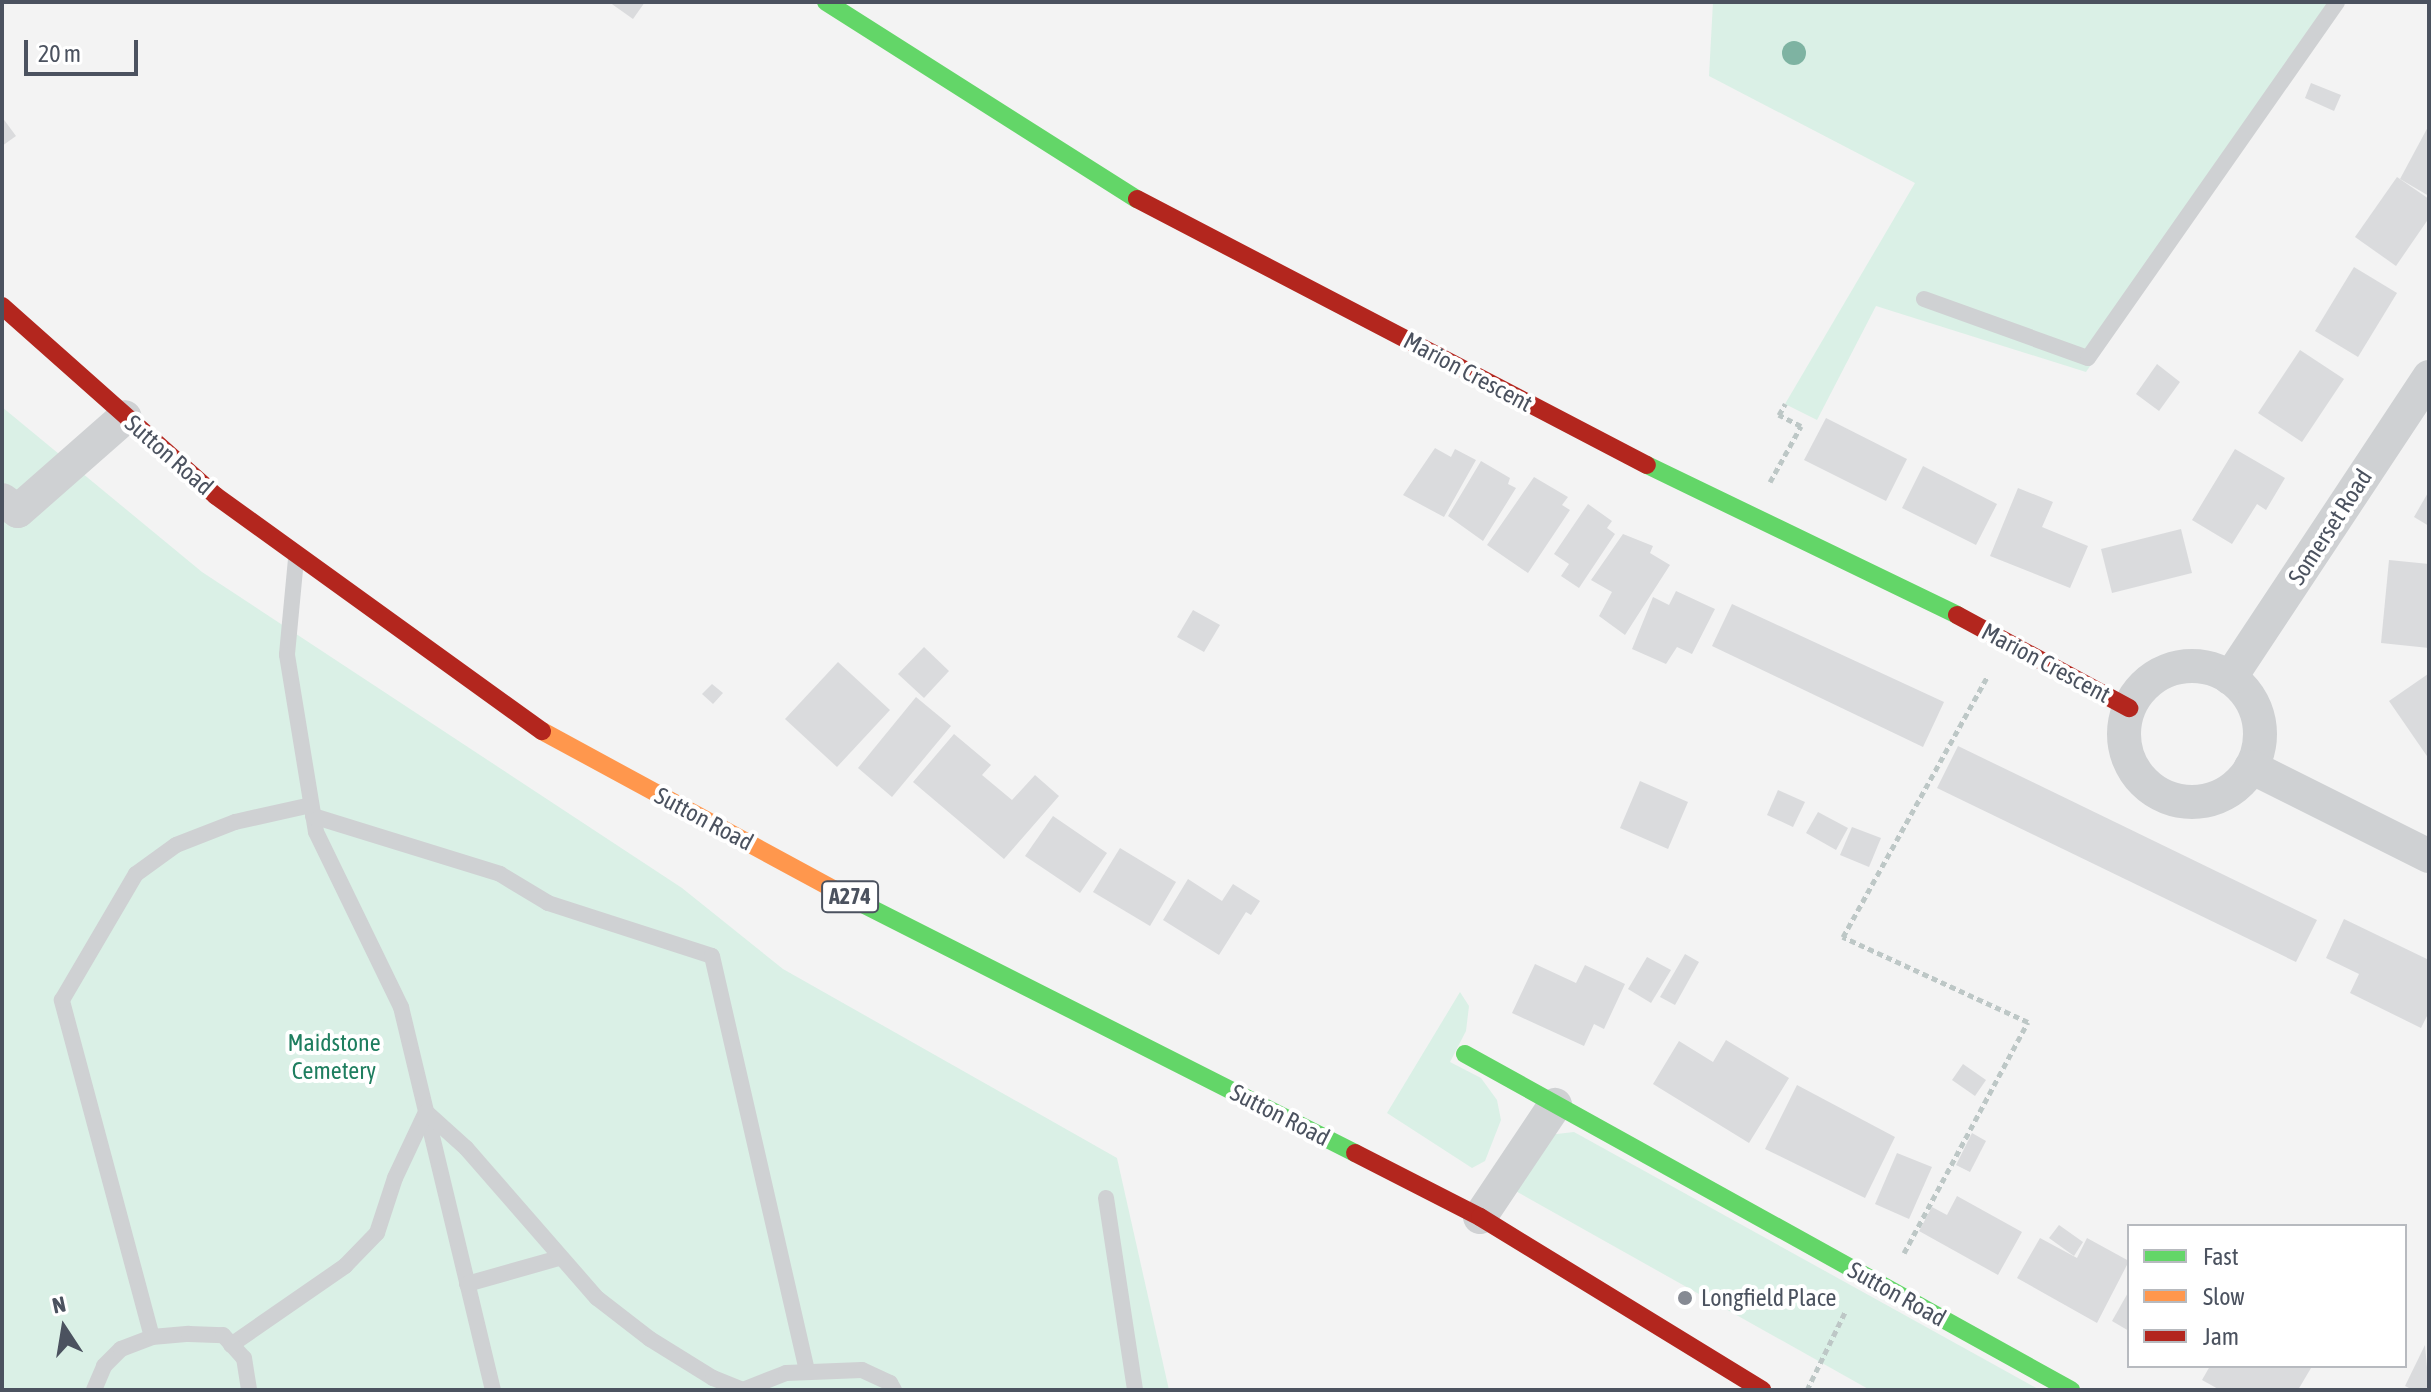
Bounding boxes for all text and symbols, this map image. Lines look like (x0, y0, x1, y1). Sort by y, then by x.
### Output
scale bar (28, 24, 142, 74)
text: 20 m (38, 40, 81, 67)
street label: Marion Crescent (1399, 326, 1537, 418)
street label: Sutton Road (119, 409, 219, 501)
street label: Somerset Road (2282, 464, 2378, 590)
street label: Marion Crescent (1977, 617, 2115, 709)
street label: Sutton Road (650, 781, 758, 857)
road number: A274 (820, 879, 880, 915)
park label: Maidstone Cemetery (287, 1029, 381, 1085)
street label: Sutton Road (1226, 1078, 1334, 1152)
legend (2127, 1224, 2407, 1368)
text: Fast (2203, 1243, 2239, 1270)
street label: Sutton Road (1843, 1255, 1951, 1333)
text: Slow (2203, 1283, 2245, 1310)
place label: Longfield Place (1701, 1284, 1836, 1312)
north arrow (24, 1288, 104, 1368)
marker: Longfield Place (1676, 1289, 1694, 1307)
text: N (50, 1290, 68, 1319)
text: Jam (2203, 1323, 2239, 1350)

